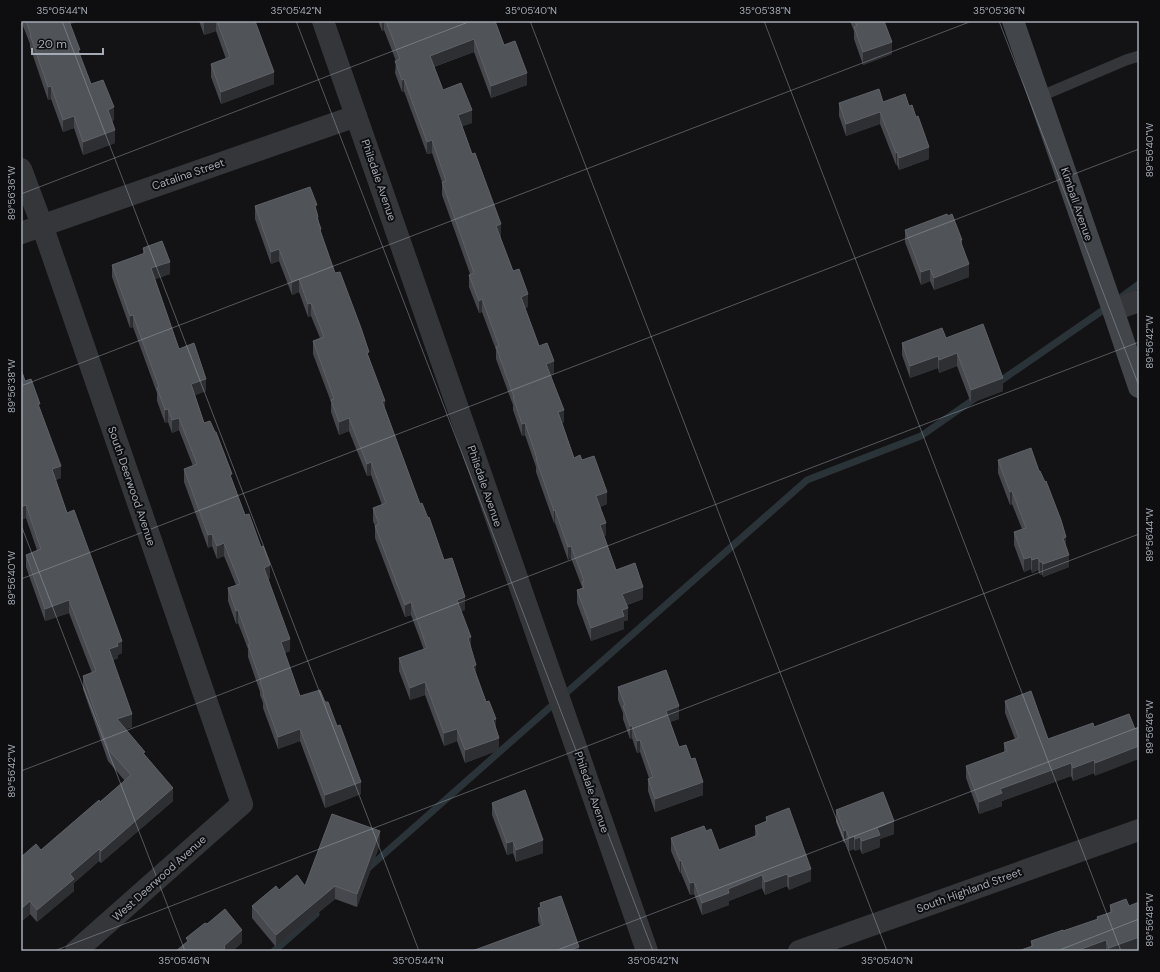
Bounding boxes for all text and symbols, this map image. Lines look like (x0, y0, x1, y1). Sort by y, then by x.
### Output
text: 35°05'44"N (36, 4, 88, 17)
text: 35°05'42"N (271, 4, 322, 17)
text: 35°05'40"N (505, 4, 557, 17)
text: 35°05'38"N (739, 4, 791, 17)
text: 35°05'36"N (973, 4, 1025, 17)
scale bar (32, 30, 103, 56)
text: 20 m (38, 36, 67, 52)
text: 89°56'40"W (1143, 122, 1156, 177)
street label: Philsdale Avenue (359, 137, 399, 223)
street label: Catalina Street (150, 155, 226, 193)
street label: Kimball Avenue (1058, 165, 1096, 243)
text: 89°56'36"W (5, 166, 18, 220)
text: 89°56'42"W (1143, 315, 1156, 369)
text: 89°56'38"W (5, 359, 18, 413)
street label: South Deerwood Avenue (105, 424, 159, 548)
street label: Philsdale Avenue (465, 443, 505, 529)
text: 89°56'44"W (1143, 508, 1156, 562)
text: 89°56'40"W (5, 550, 18, 605)
text: 89°56'46"W (1143, 700, 1156, 754)
text: 89°56'42"W (5, 744, 18, 798)
street label: Philsdale Avenue (572, 749, 612, 835)
street label: West Deerwood Avenue (109, 832, 209, 924)
street label: South Highland Street (914, 864, 1024, 916)
text: 89°56'48"W (1143, 893, 1156, 947)
text: 35°05'46"N (158, 954, 210, 967)
text: 35°05'44"N (392, 954, 444, 967)
text: 35°05'42"N (628, 954, 679, 967)
text: 35°05'40"N (861, 954, 913, 967)

